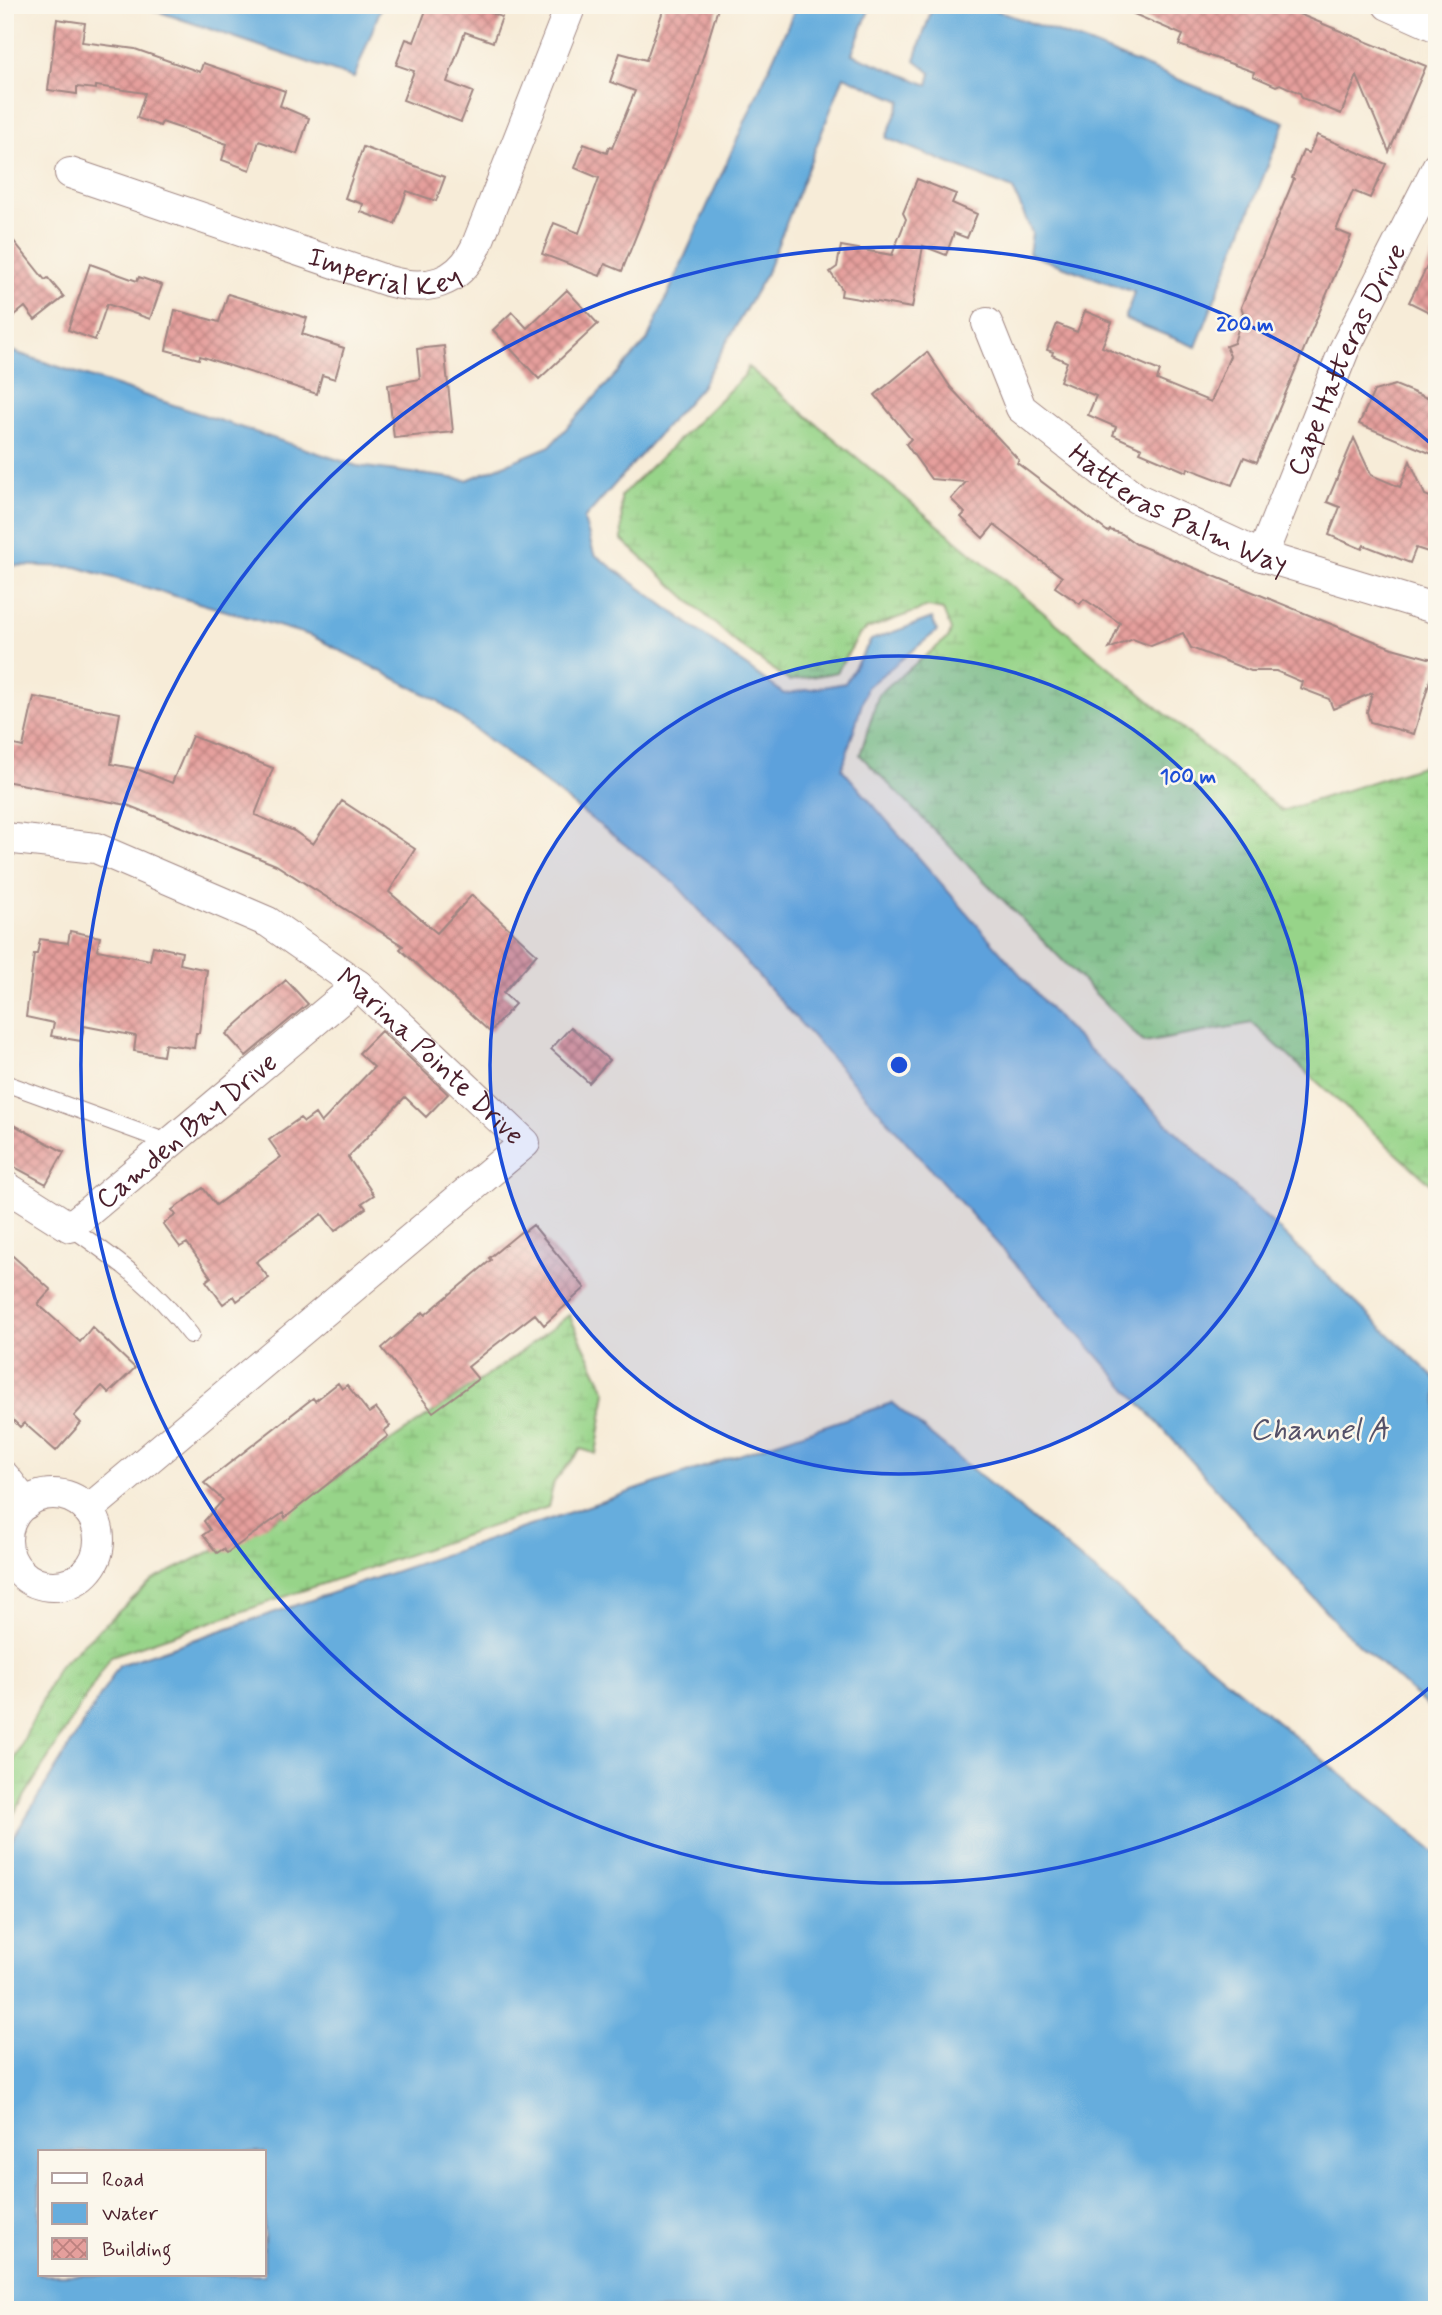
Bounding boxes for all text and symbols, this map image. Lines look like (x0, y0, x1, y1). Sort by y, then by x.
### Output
street label: Cape Hatteras Drive (1280, 237, 1416, 482)
street label: Imperial Key (303, 239, 469, 307)
text: 200 m (1216, 311, 1274, 339)
street label: Hatteras Palm Way (1060, 436, 1292, 584)
text: 100 m (1160, 763, 1216, 791)
street label: Marina Pointe Drive (329, 960, 532, 1154)
street label: Camden Bay Drive (89, 1045, 286, 1219)
centre of rings (887, 1053, 911, 1077)
water label: Channel A (1250, 1411, 1390, 1450)
legend (38, 2150, 266, 2276)
text: Road (102, 2166, 144, 2194)
text: Water (102, 2200, 158, 2228)
text: Building (102, 2236, 172, 2266)

